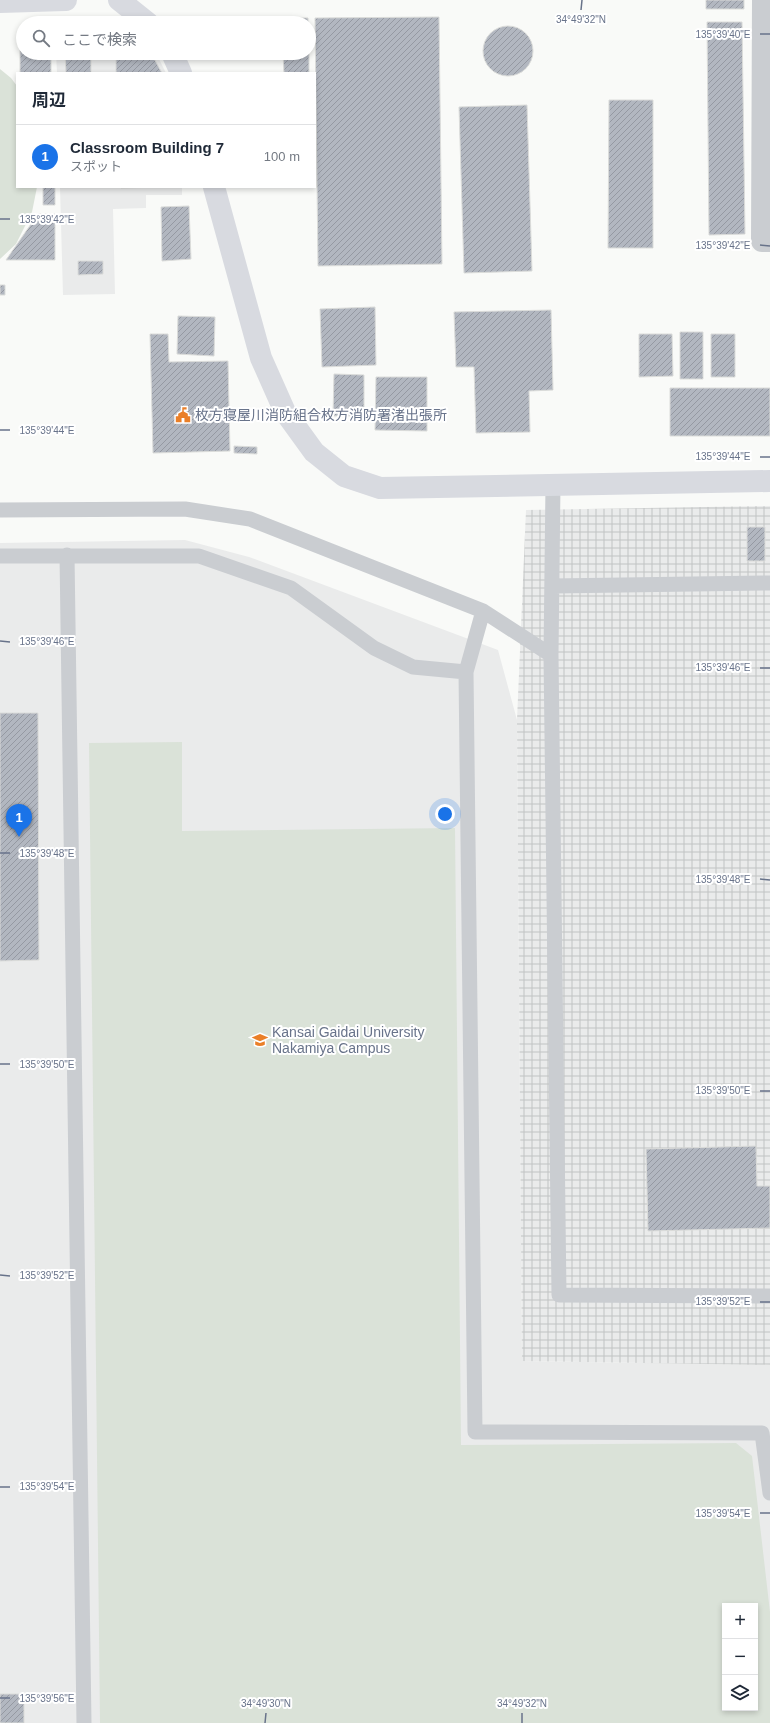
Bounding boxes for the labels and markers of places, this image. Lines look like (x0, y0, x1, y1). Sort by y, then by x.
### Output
public building icon: 枚方寝屋川消防組合枚方消防署渚出張所 (174, 406, 192, 424)
place label: 枚方寝屋川消防組合枚方消防署渚出張所 (195, 407, 447, 423)
pin: 1 (6, 804, 32, 837)
place label: Kansai Gaidai University Nakamiya Campus (272, 1024, 425, 1056)
school or university icon: Kansai Gaidai University Nakamiya Campus (251, 1031, 269, 1049)

